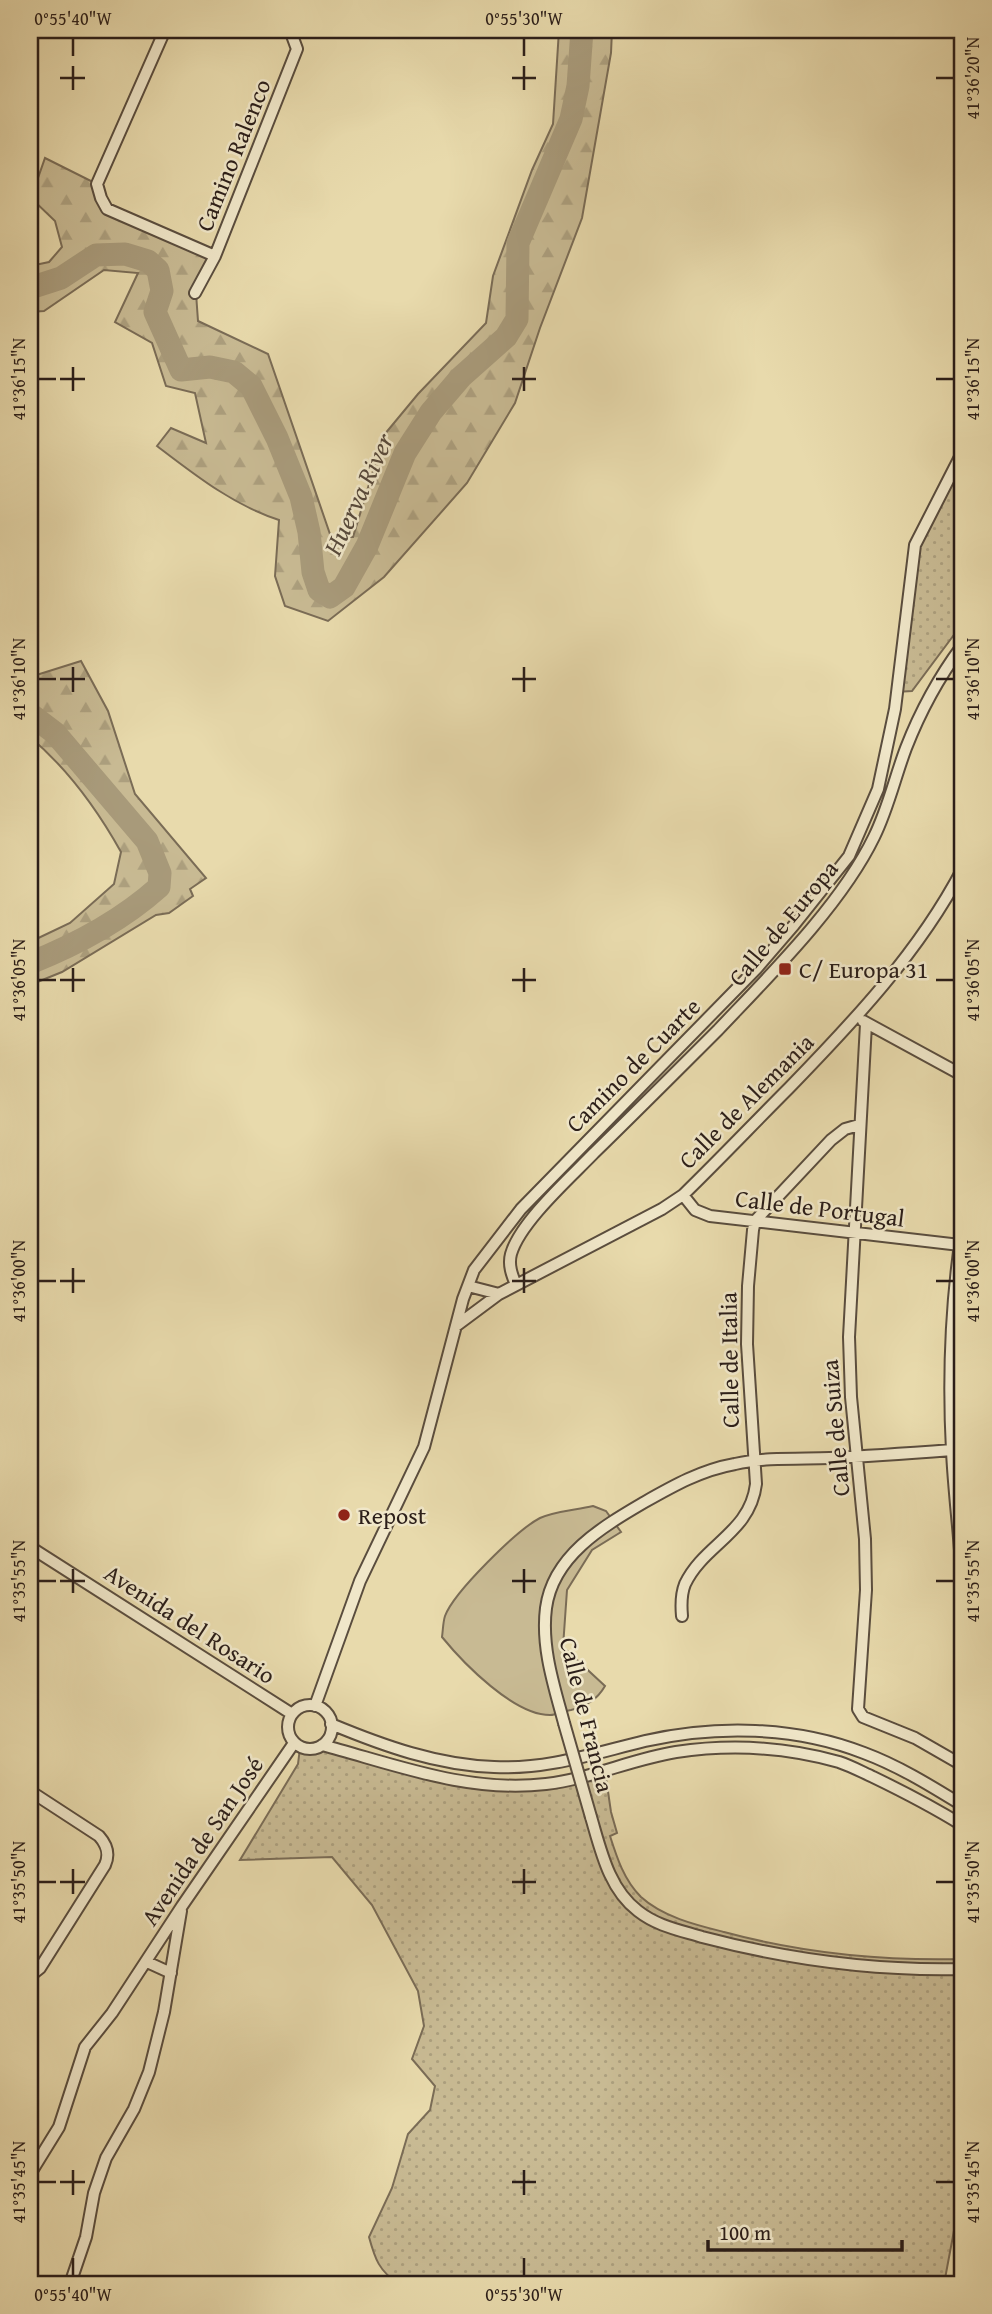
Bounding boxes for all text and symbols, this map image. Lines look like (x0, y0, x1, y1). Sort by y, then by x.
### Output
text: 0°55'40"W (34, 5, 113, 32)
text: 0°55'30"W (485, 5, 564, 32)
text: 41°36'20"N (959, 36, 986, 119)
street label: Camino Ralenco (187, 74, 279, 236)
text: 41°36'15"N (5, 337, 32, 420)
text: 41°36'15"N (959, 337, 986, 420)
water label: Huerva River (312, 425, 404, 562)
text: 41°36'10"N (5, 637, 32, 720)
text: 41°36'10"N (959, 637, 986, 720)
street label: Calle de Europa (720, 852, 847, 994)
text: 41°36'05"N (5, 938, 32, 1021)
text: 41°36'05"N (959, 938, 986, 1021)
place label: C/ Europa 31 (799, 952, 928, 987)
marker: C/ Europa 31 (777, 961, 793, 977)
street label: Camino de Cuarte (558, 990, 708, 1140)
street label: Calle de Alemania (670, 1025, 822, 1177)
street label: Calle de Portugal (733, 1180, 907, 1236)
text: 41°36'00"N (5, 1239, 32, 1322)
text: 41°36'00"N (959, 1239, 986, 1322)
street label: Calle de Italia (710, 1291, 748, 1428)
street label: Calle de Suiza (812, 1358, 858, 1498)
place label: Repost (358, 1498, 427, 1533)
marker: Repost (336, 1507, 352, 1523)
text: 41°35'55"N (5, 1539, 32, 1622)
text: 41°35'55"N (959, 1539, 986, 1622)
street label: Avenida del Rosario (98, 1556, 282, 1692)
street label: Calle de Francia (551, 1634, 623, 1797)
street label: Avenida de San José (132, 1749, 272, 1933)
text: 41°35'50"N (5, 1840, 32, 1923)
text: 41°35'50"N (959, 1840, 986, 1923)
text: 41°35'45"N (5, 2140, 32, 2223)
text: 41°35'45"N (959, 2140, 986, 2223)
scale bar (708, 2209, 903, 2253)
text: 100 m (719, 2217, 771, 2248)
text: 0°55'40"W (34, 2281, 113, 2308)
text: 0°55'30"W (485, 2281, 564, 2308)

